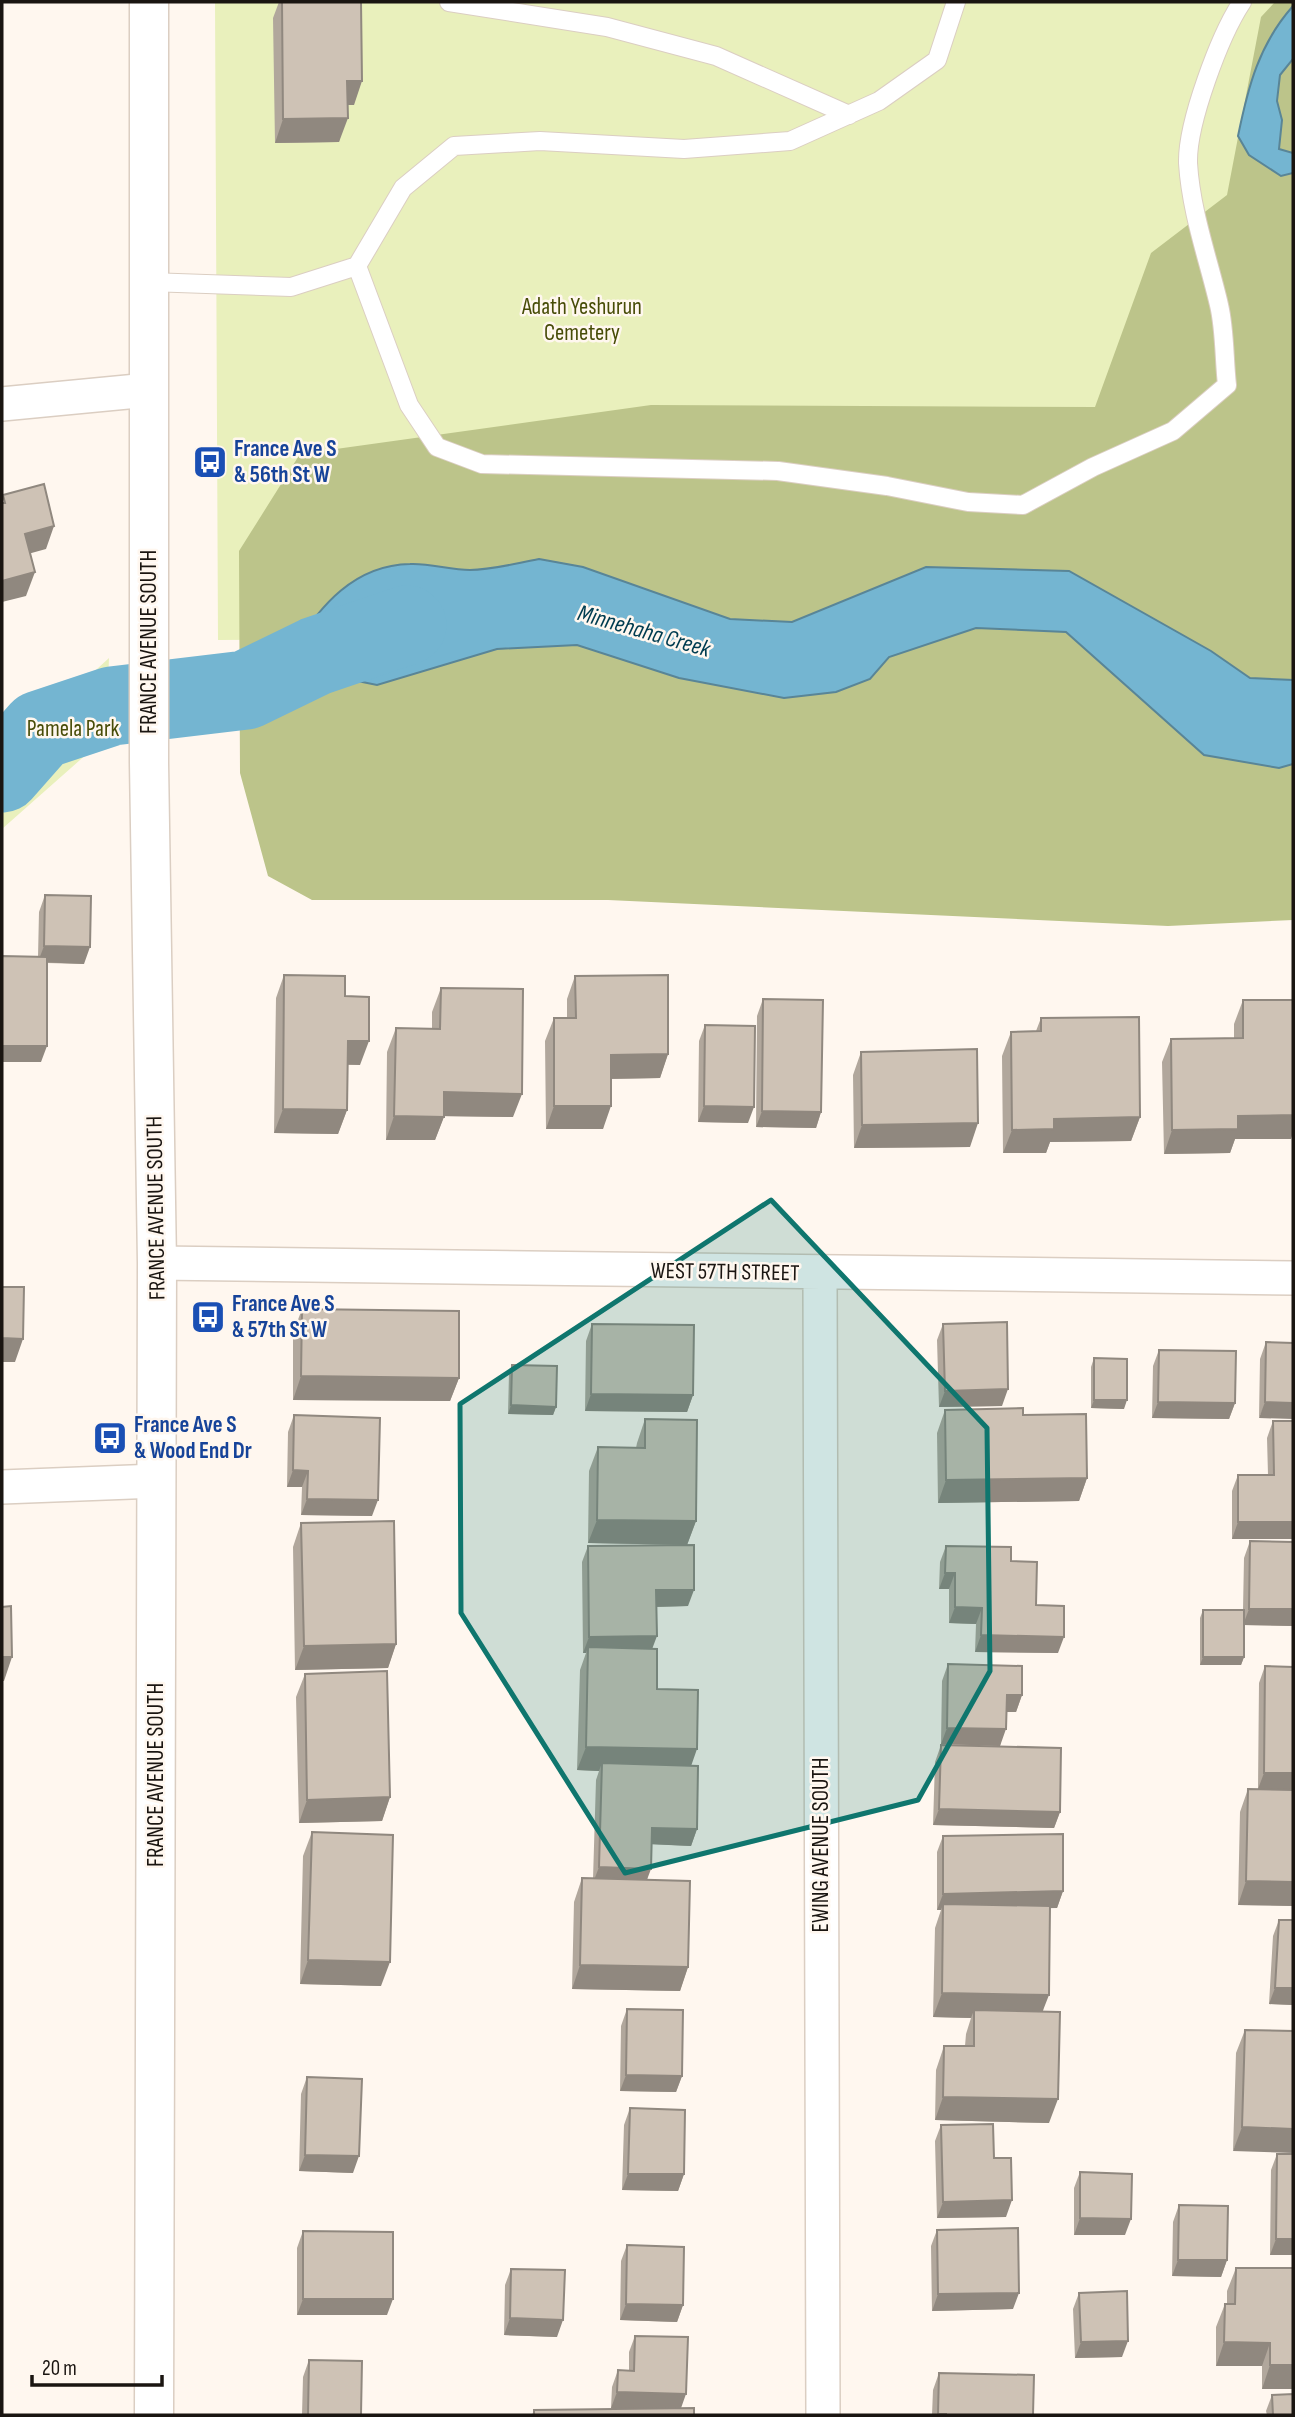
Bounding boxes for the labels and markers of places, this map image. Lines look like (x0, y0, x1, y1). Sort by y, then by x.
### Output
place label: France Ave S & 56th St W (234, 435, 337, 489)
bus stop icon: France Ave S & 56th St W (191, 443, 229, 481)
place label: France Ave S & 57th St W (232, 1290, 335, 1344)
bus stop icon: France Ave S & 57th St W (189, 1298, 227, 1336)
place label: France Ave S & Wood End Dr (134, 1411, 252, 1465)
bus stop icon: France Ave S & Wood End Dr (91, 1419, 129, 1457)

